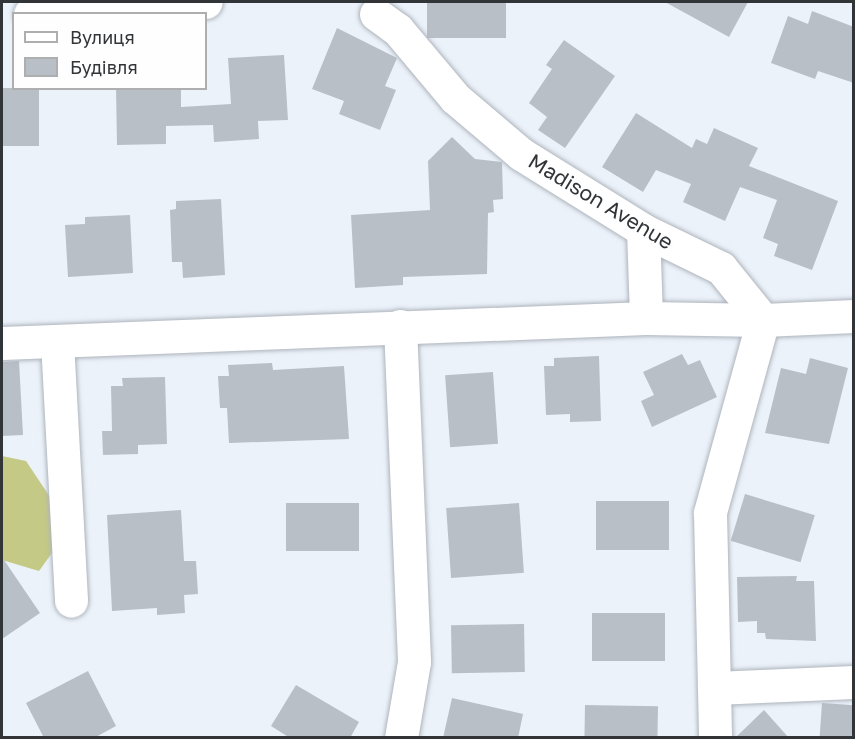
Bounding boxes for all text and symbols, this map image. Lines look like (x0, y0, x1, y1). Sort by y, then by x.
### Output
legend (12, 12, 207, 90)
text: Вулиця (70, 26, 135, 48)
text: Будівля (70, 56, 138, 78)
street label: Madison Avenue (524, 148, 678, 254)

